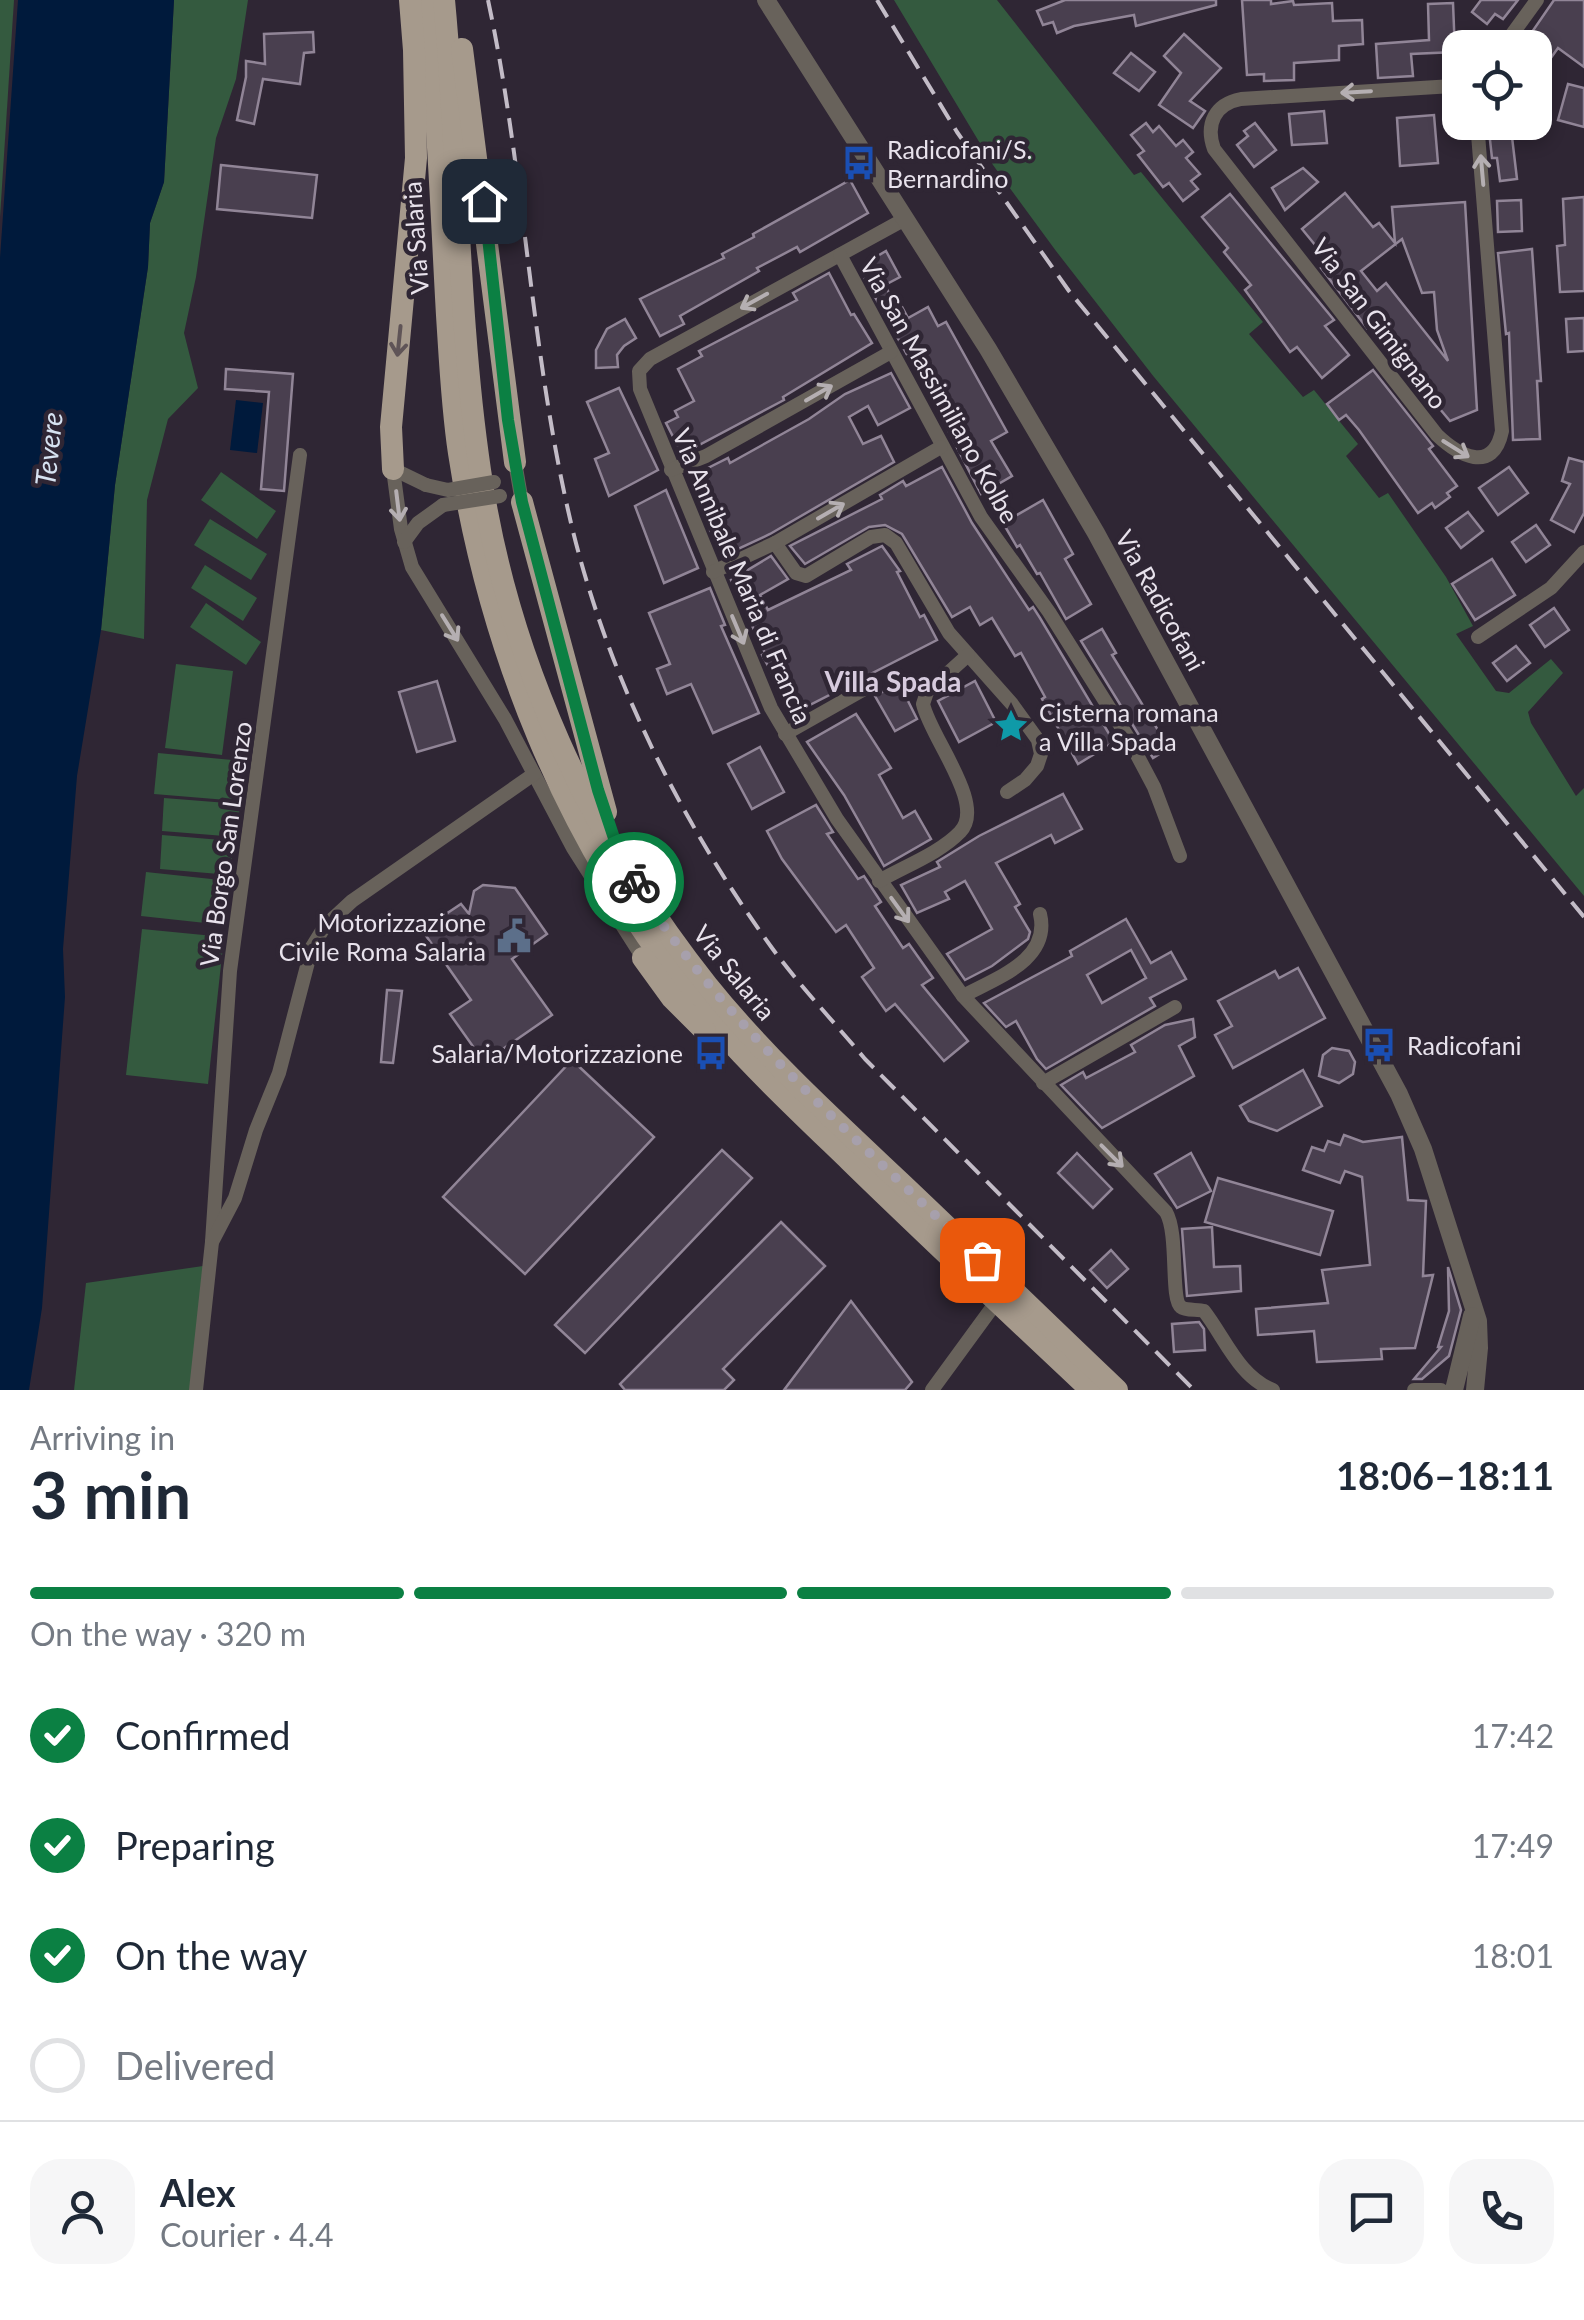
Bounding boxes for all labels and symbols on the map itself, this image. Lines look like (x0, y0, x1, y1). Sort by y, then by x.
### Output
one-way arrow (1340, 83, 1372, 102)
place label: Radicofani/S. Bernardino (887, 134, 1032, 193)
bus stop icon: Radicofani/S. Bernardino (840, 144, 878, 182)
one-way arrow (1472, 155, 1491, 187)
pin (442, 159, 527, 244)
street label: Via Salaria (396, 180, 434, 296)
street label: Via San Gimignano (1306, 232, 1454, 414)
street label: Via San Massimiliano Kolbe (854, 252, 1026, 528)
one-way arrow (740, 292, 769, 311)
one-way arrow (390, 325, 409, 357)
one-way arrow (805, 383, 833, 403)
water label: Tevere (27, 410, 69, 488)
street label: Via Annibale Maria di Francia (667, 424, 819, 728)
one-way arrow (1442, 439, 1470, 459)
one-way arrow (389, 489, 408, 521)
one-way arrow (816, 501, 845, 521)
street label: Via Radicofani (1110, 524, 1212, 676)
one-way arrow (440, 613, 460, 642)
one-way arrow (730, 614, 748, 645)
district label: Villa Spada (824, 664, 961, 698)
place label: Cisterna romana a Villa Spada (1039, 697, 1219, 756)
place icon: Cisterna romana a Villa Spada (992, 707, 1030, 745)
street label: Via Borgo San Lorenzo (193, 719, 257, 969)
courier (584, 832, 684, 932)
one-way arrow (890, 896, 911, 923)
place label: Motorizzazione Civile Roma Salaria (279, 907, 486, 966)
public building icon: Motorizzazione Civile Roma Salaria (495, 917, 533, 955)
street label: Via Salaria (688, 918, 782, 1026)
bus stop icon: Radicofani (1360, 1026, 1398, 1064)
place label: Radicofani (1407, 1030, 1522, 1060)
bus stop icon: Salaria/Motorizzazione (692, 1034, 730, 1072)
place label: Salaria/Motorizzazione (431, 1038, 683, 1068)
one-way arrow (1099, 1144, 1123, 1168)
pin (940, 1218, 1025, 1303)

